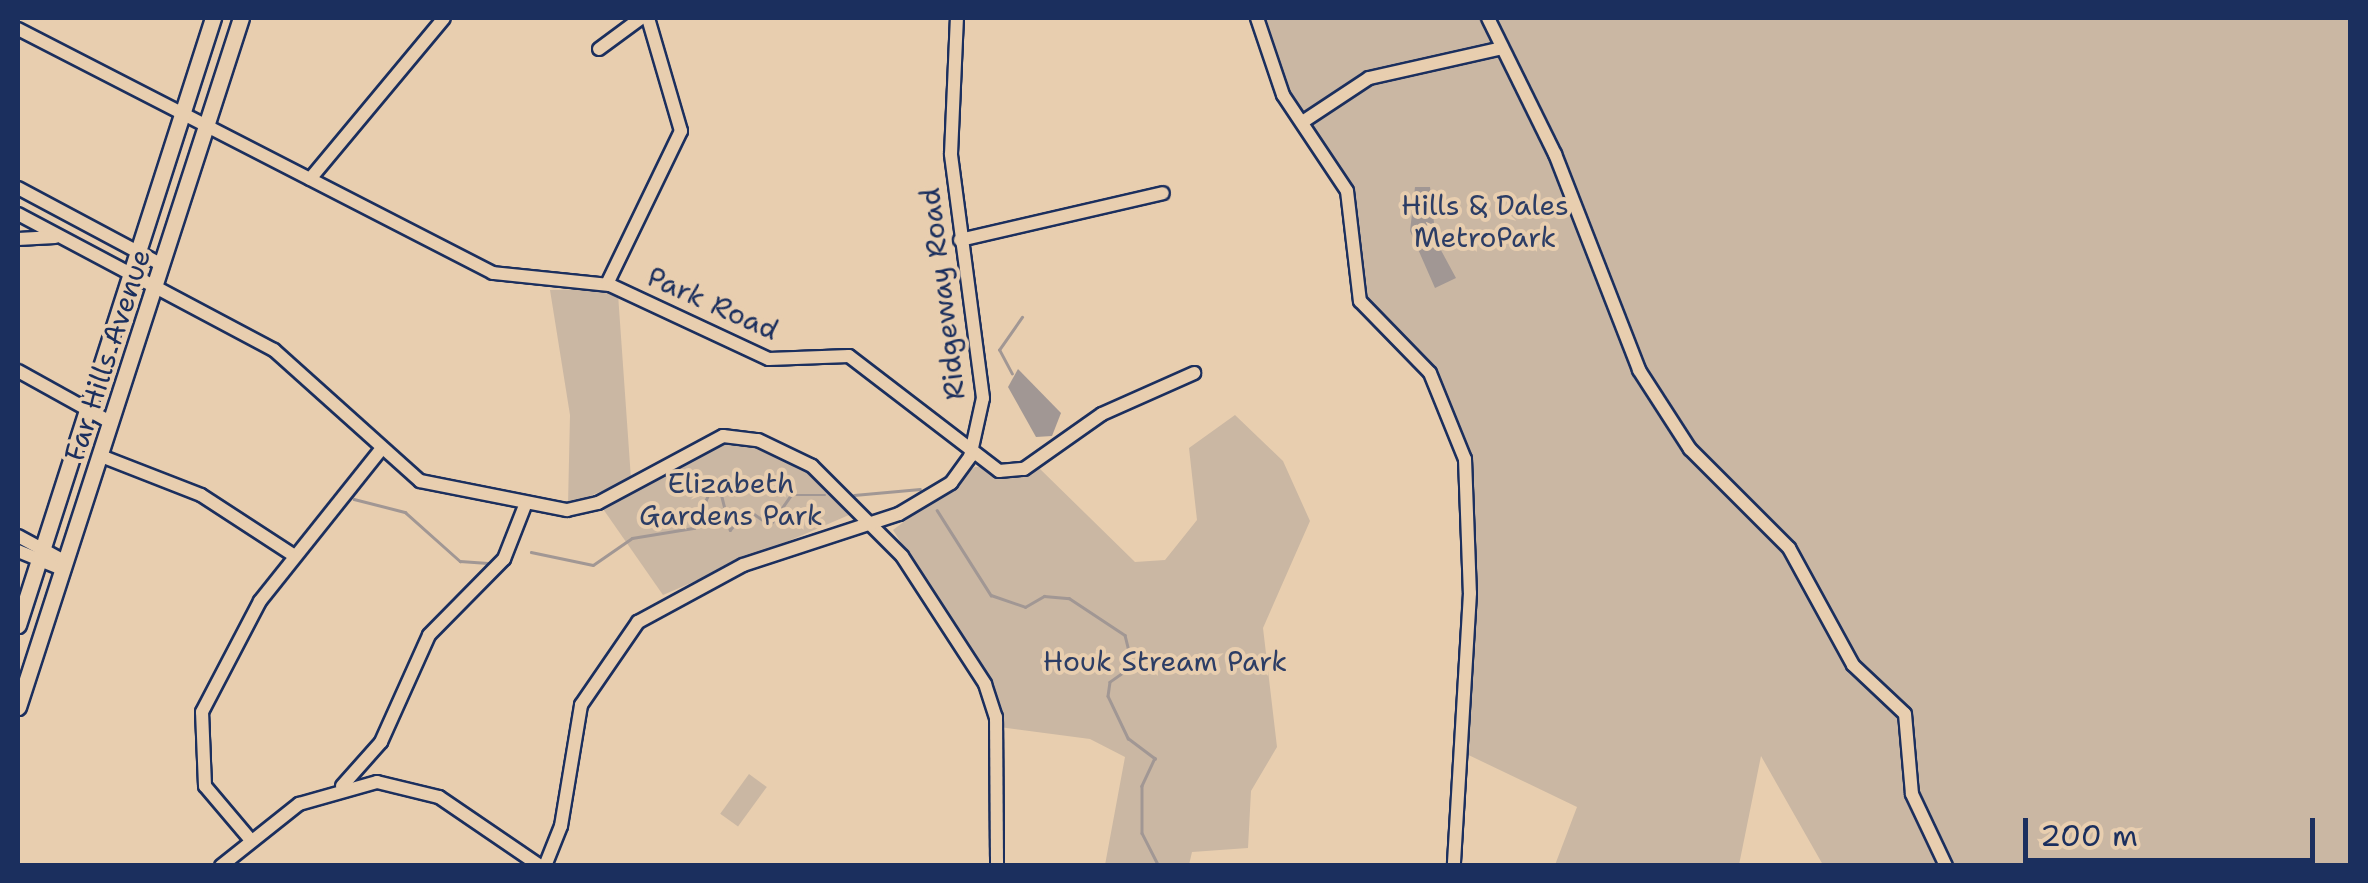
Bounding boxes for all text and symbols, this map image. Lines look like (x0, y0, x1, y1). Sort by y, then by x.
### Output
street label: Ridgeway Road (912, 186, 972, 402)
park label: Hills & Dales MetroPark (1401, 188, 1569, 254)
street label: Far Hills Avenue (57, 245, 157, 465)
street label: Park Road (642, 259, 784, 347)
park label: Elizabeth Gardens Park (639, 466, 823, 532)
park label: Houk Stream Park (1043, 644, 1287, 678)
scale bar (2028, 798, 2320, 860)
text: 200 m (2040, 815, 2138, 856)

